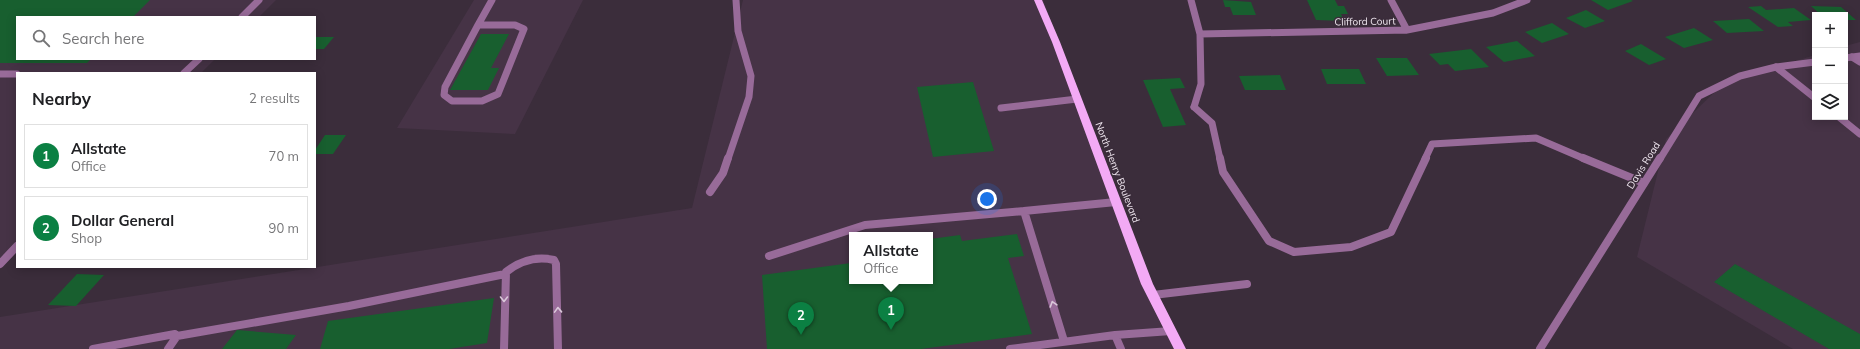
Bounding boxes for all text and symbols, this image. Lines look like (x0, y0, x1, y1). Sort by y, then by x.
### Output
map controls (1812, 12, 1848, 120)
button: + (1812, 12, 1848, 48)
street label: Clifford Court (1334, 14, 1396, 29)
search box (16, 16, 316, 60)
icon: search (30, 27, 52, 49)
text: Search here (62, 29, 144, 48)
button: − (1812, 48, 1848, 84)
button: layers (1812, 84, 1848, 120)
text: Nearby (32, 88, 91, 109)
text: 2 results (249, 90, 300, 106)
street label: North Henry Boulevard (1092, 120, 1143, 224)
text: Allstate (71, 139, 126, 158)
street label: Davis Road (1624, 139, 1663, 191)
text: 1 (42, 148, 50, 164)
text: 70 m (269, 148, 299, 164)
text: Office (71, 158, 106, 174)
your location (977, 189, 997, 209)
text: Dollar General (71, 211, 174, 230)
text: 2 (42, 220, 50, 236)
text: 90 m (269, 220, 299, 236)
text: Shop (71, 230, 102, 246)
popup (849, 232, 933, 284)
text: Allstate (863, 241, 919, 260)
text: Office (863, 260, 898, 276)
one-way arrow (500, 296, 508, 302)
pin: 1 (878, 297, 904, 330)
one-way arrow (1049, 301, 1058, 308)
pin: 2 (788, 302, 814, 335)
one-way arrow (554, 307, 562, 313)

